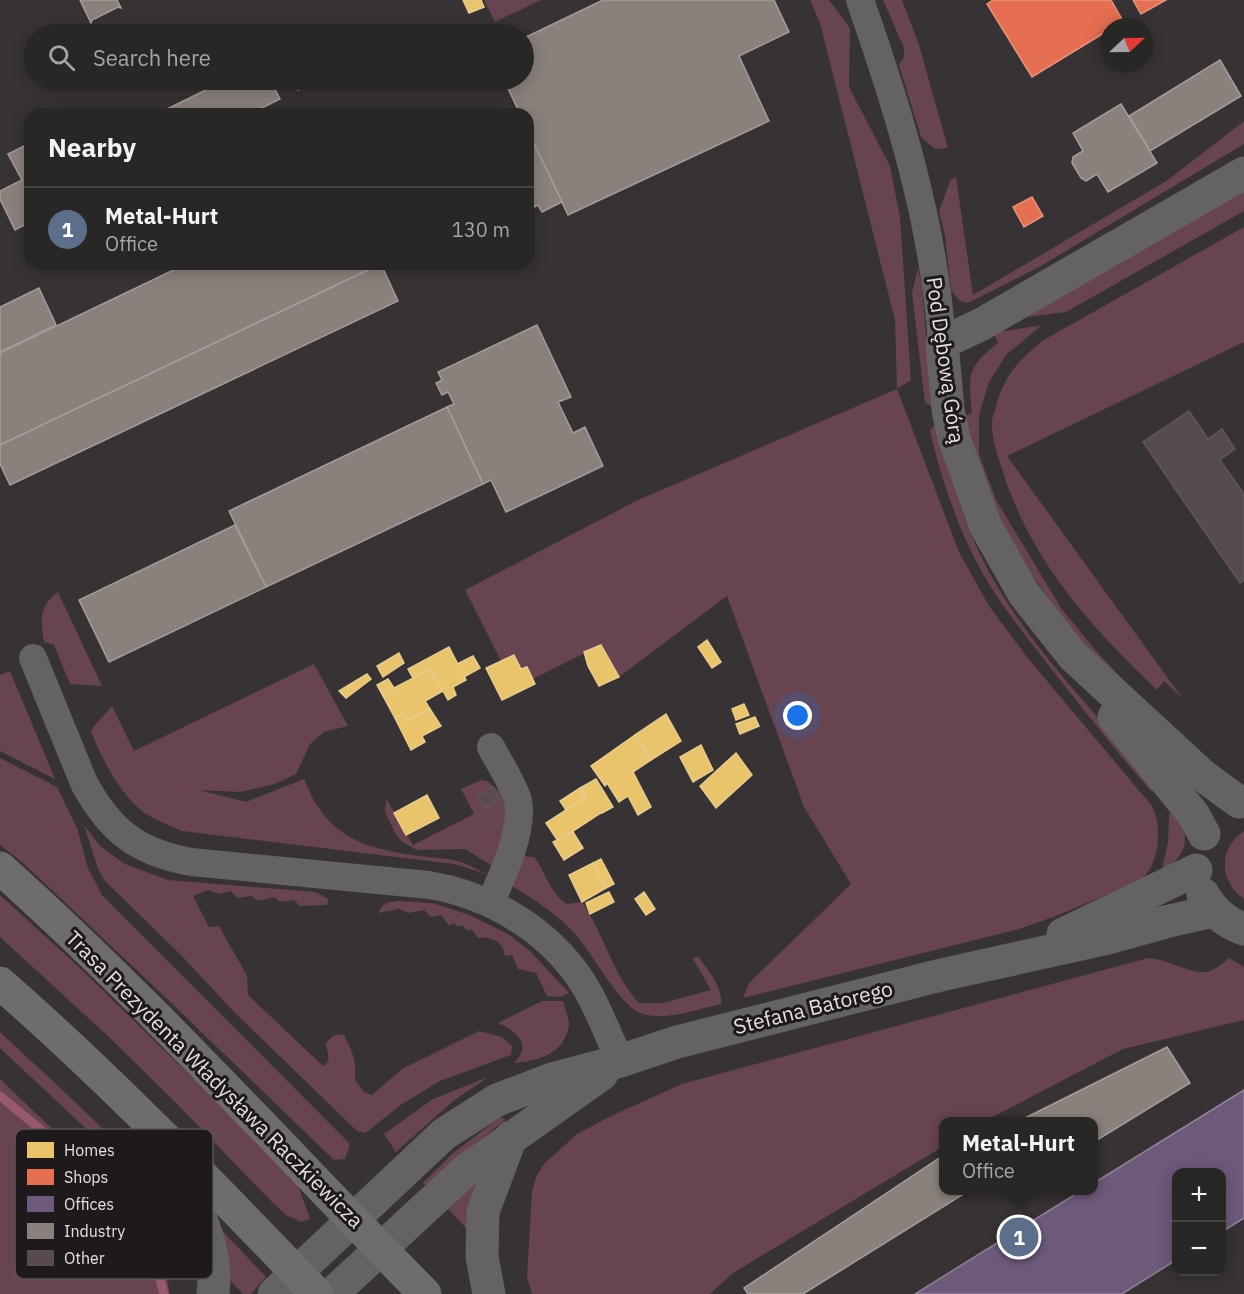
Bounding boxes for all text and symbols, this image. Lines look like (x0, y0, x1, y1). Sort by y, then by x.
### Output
north arrow (1100, 18, 1154, 72)
search box (24, 24, 534, 90)
icon: search (45, 41, 78, 74)
text: Search here (93, 43, 211, 72)
text: Nearby (48, 130, 136, 164)
text: Metal-Hurt (105, 201, 218, 230)
text: 1 (62, 216, 74, 243)
text: 130 m (452, 216, 510, 243)
text: Office (105, 230, 158, 257)
street label: Pod Dębową Górą (920, 275, 972, 446)
your location (783, 701, 812, 730)
street label: Trasa Prezydenta Władysława Raczkiewicza (60, 924, 370, 1234)
street label: Stefana Batorego (731, 974, 895, 1040)
popup (939, 1117, 1098, 1195)
text: Metal-Hurt (962, 1128, 1075, 1157)
legend (15, 1129, 213, 1279)
text: Homes (64, 1140, 115, 1160)
text: Office (962, 1157, 1015, 1184)
text: Shops (64, 1167, 108, 1187)
map controls (1172, 1168, 1226, 1276)
button: + (1172, 1168, 1226, 1222)
text: Offices (64, 1194, 114, 1214)
pin: 1 (1000, 1214, 1038, 1260)
text: Industry (64, 1221, 125, 1241)
button: − (1172, 1222, 1226, 1276)
text: Other (64, 1248, 105, 1268)

